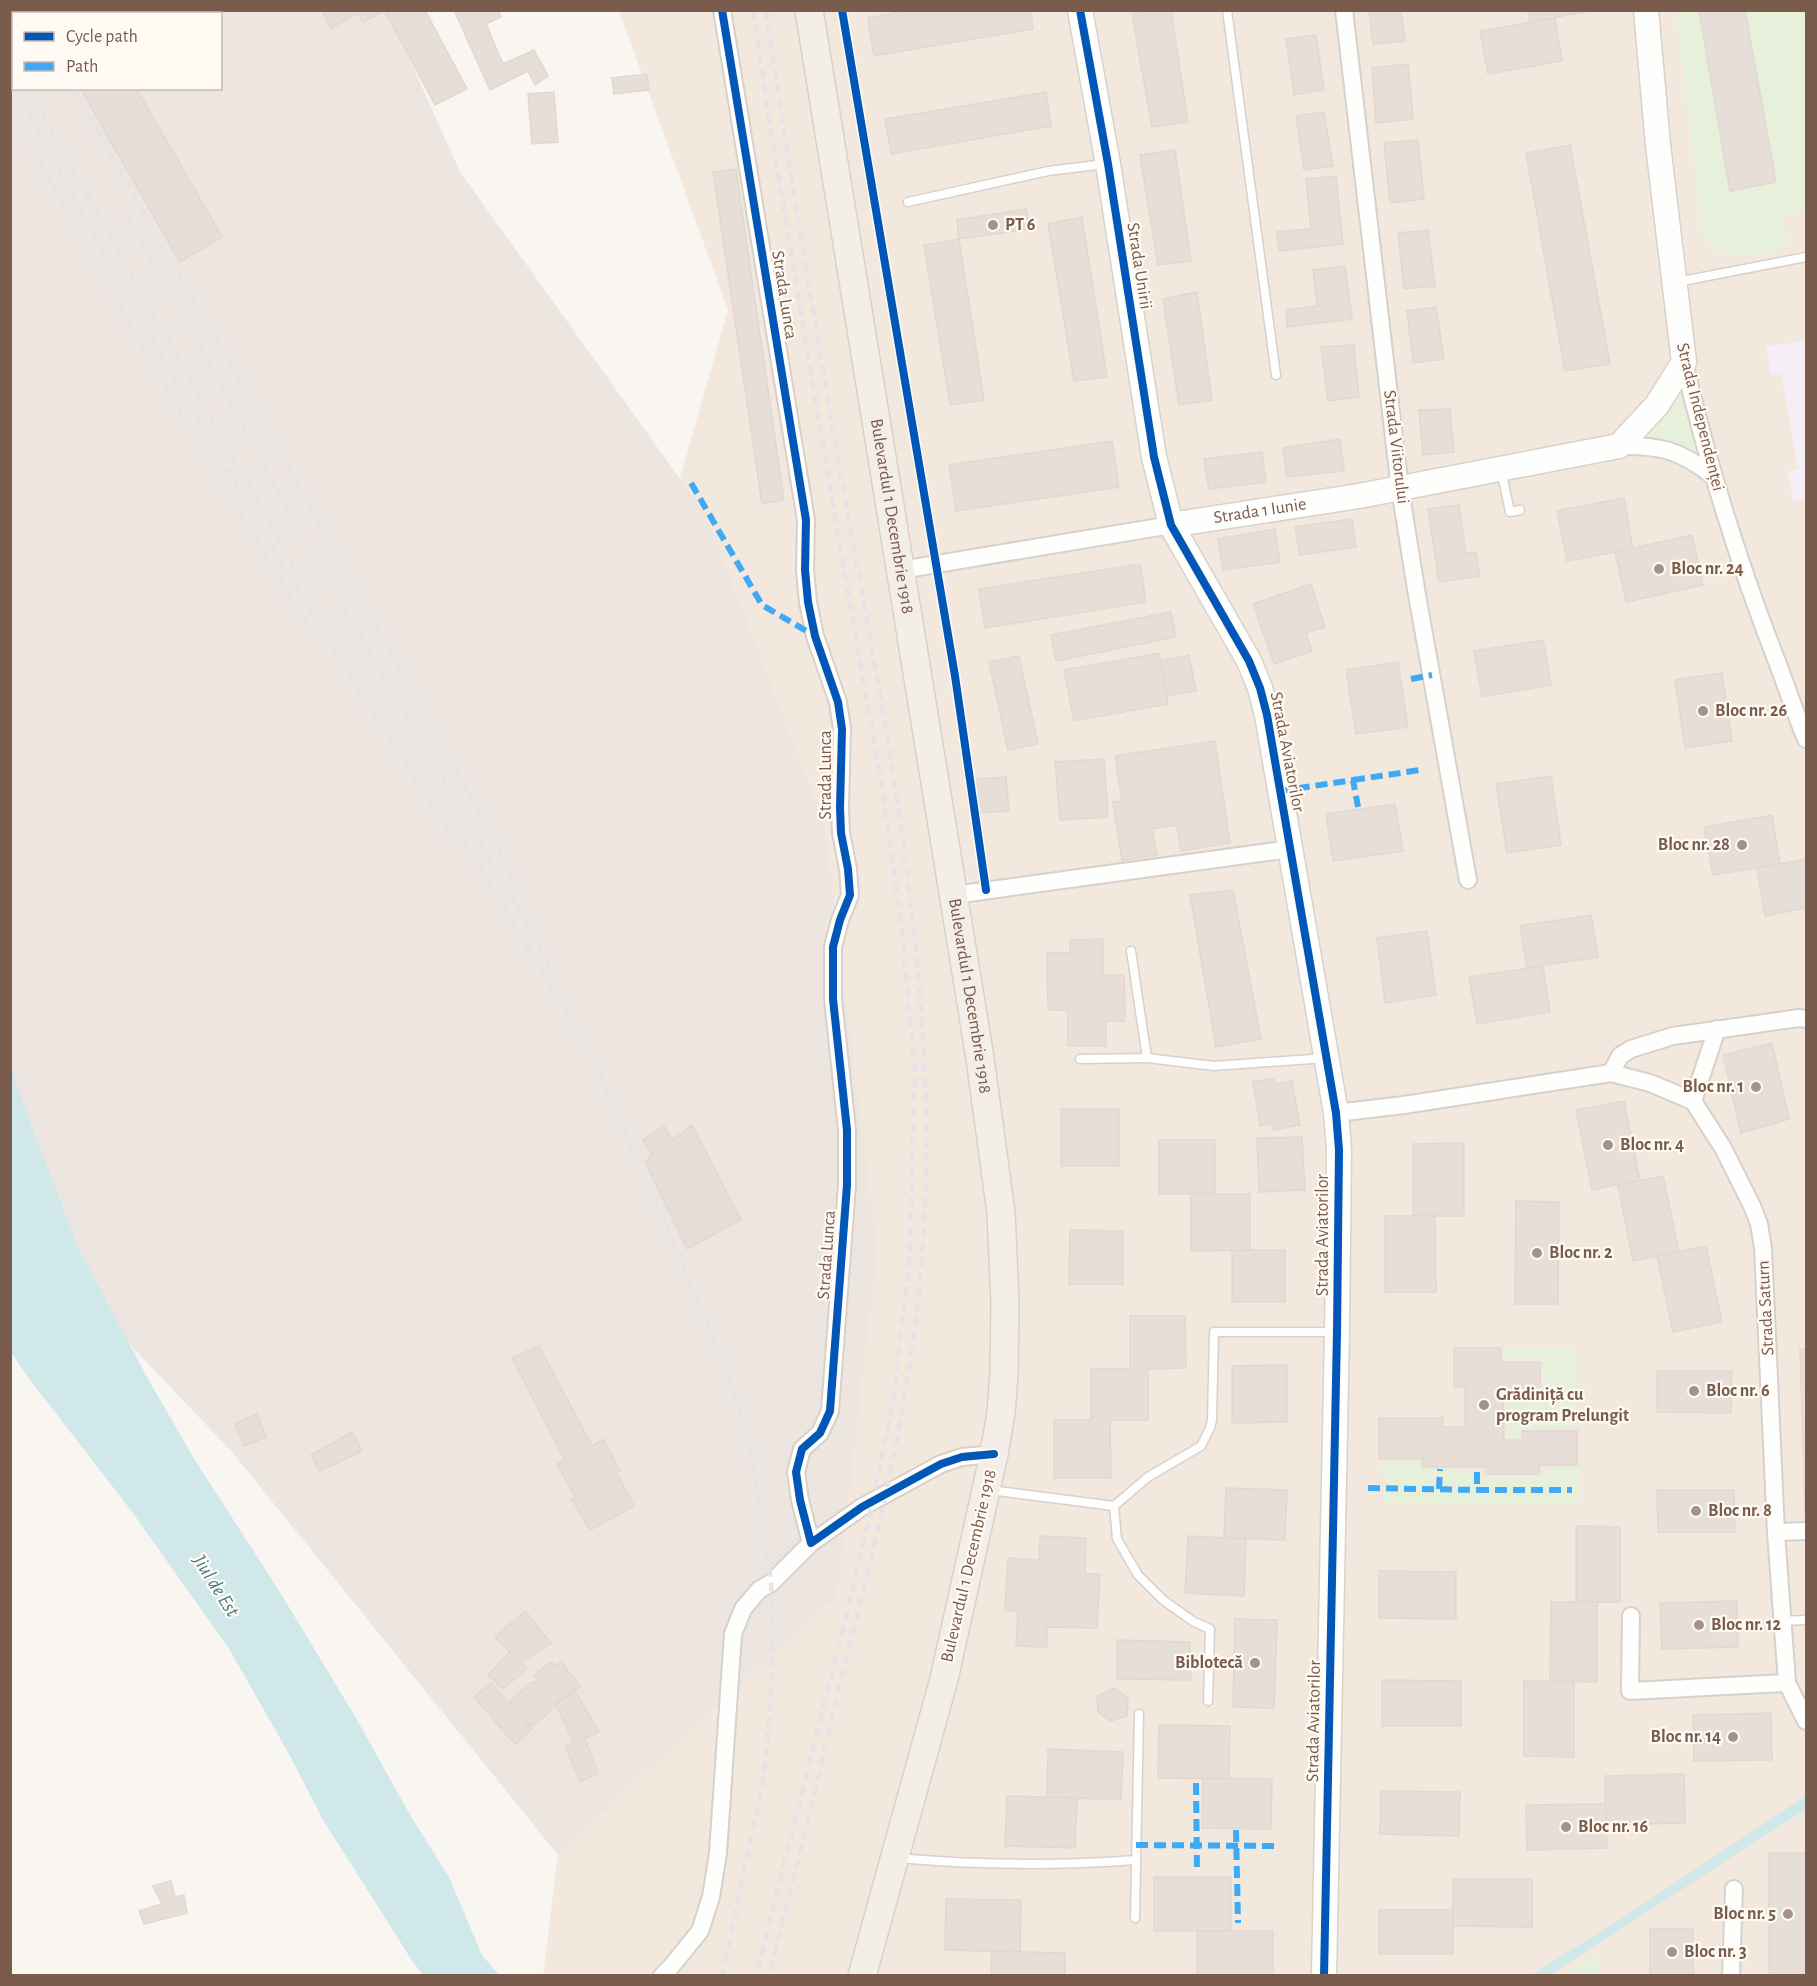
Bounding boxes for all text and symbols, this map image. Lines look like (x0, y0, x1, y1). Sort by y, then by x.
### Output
legend (12, 12, 222, 90)
text: Cycle path (66, 28, 138, 46)
text: Path (66, 58, 98, 76)
place label: PT 6 (1005, 216, 1036, 234)
marker: PT 6 (986, 218, 1000, 232)
street label: Strada Unirii (1123, 221, 1155, 311)
street label: Strada Lunca (768, 249, 800, 341)
street label: Strada Independenței (1672, 341, 1727, 493)
street label: Strada Viitorului (1380, 389, 1412, 505)
street label: Bulevardul 1 Decembrie 1918 (867, 417, 916, 615)
street label: Strada 1 Iunie (1212, 495, 1308, 527)
place label: Bloc nr. 24 (1671, 560, 1743, 578)
marker: Bloc nr. 24 (1652, 562, 1666, 576)
street label: Strada Aviatorilor (1266, 690, 1308, 814)
place label: Bloc nr. 26 (1715, 702, 1787, 720)
marker: Bloc nr. 26 (1696, 704, 1710, 718)
street label: Strada Lunca (817, 730, 835, 820)
place label: Bloc nr. 28 (1658, 836, 1730, 854)
marker: Bloc nr. 28 (1735, 838, 1749, 852)
street label: Bulevardul 1 Decembrie 1918 (945, 897, 994, 1095)
place label: Bloc nr. 1 (1683, 1078, 1744, 1096)
marker: Bloc nr. 1 (1749, 1080, 1763, 1094)
place label: Bloc nr. 4 (1620, 1136, 1684, 1154)
marker: Bloc nr. 4 (1601, 1138, 1615, 1152)
street label: Strada Aviatorilor (1314, 1174, 1332, 1296)
street label: Strada Lunca (815, 1210, 839, 1300)
place label: Bloc nr. 2 (1549, 1244, 1613, 1262)
marker: Bloc nr. 2 (1530, 1246, 1544, 1260)
street label: Strada Saturn (1755, 1260, 1777, 1356)
place label: Bloc nr. 6 (1706, 1382, 1770, 1400)
marker: Bloc nr. 6 (1687, 1384, 1701, 1398)
place label: Grădiniță cu program Prelungit (1496, 1386, 1629, 1425)
marker: Grădiniță cu program Prelungit (1477, 1398, 1491, 1412)
street label: Bulevardul 1 Decembrie 1918 (938, 1468, 1000, 1664)
place label: Bloc nr. 8 (1708, 1502, 1772, 1520)
marker: Bloc nr. 8 (1689, 1504, 1703, 1518)
water label: Jiul de Est (189, 1551, 243, 1621)
place label: Bloc nr. 12 (1711, 1616, 1781, 1634)
marker: Bloc nr. 12 (1692, 1618, 1706, 1632)
place label: Biblotecă (1175, 1654, 1243, 1672)
marker: Biblotecă (1248, 1656, 1262, 1670)
street label: Strada Aviatorilor (1304, 1659, 1324, 1782)
place label: Bloc nr. 14 (1651, 1728, 1721, 1746)
marker: Bloc nr. 14 (1726, 1730, 1740, 1744)
place label: Bloc nr. 16 (1578, 1818, 1648, 1836)
marker: Bloc nr. 16 (1559, 1820, 1573, 1834)
place label: Bloc nr. 5 (1713, 1905, 1776, 1923)
marker: Bloc nr. 5 (1781, 1907, 1795, 1921)
place label: Bloc nr. 3 (1684, 1943, 1747, 1961)
marker: Bloc nr. 3 (1665, 1945, 1679, 1959)

